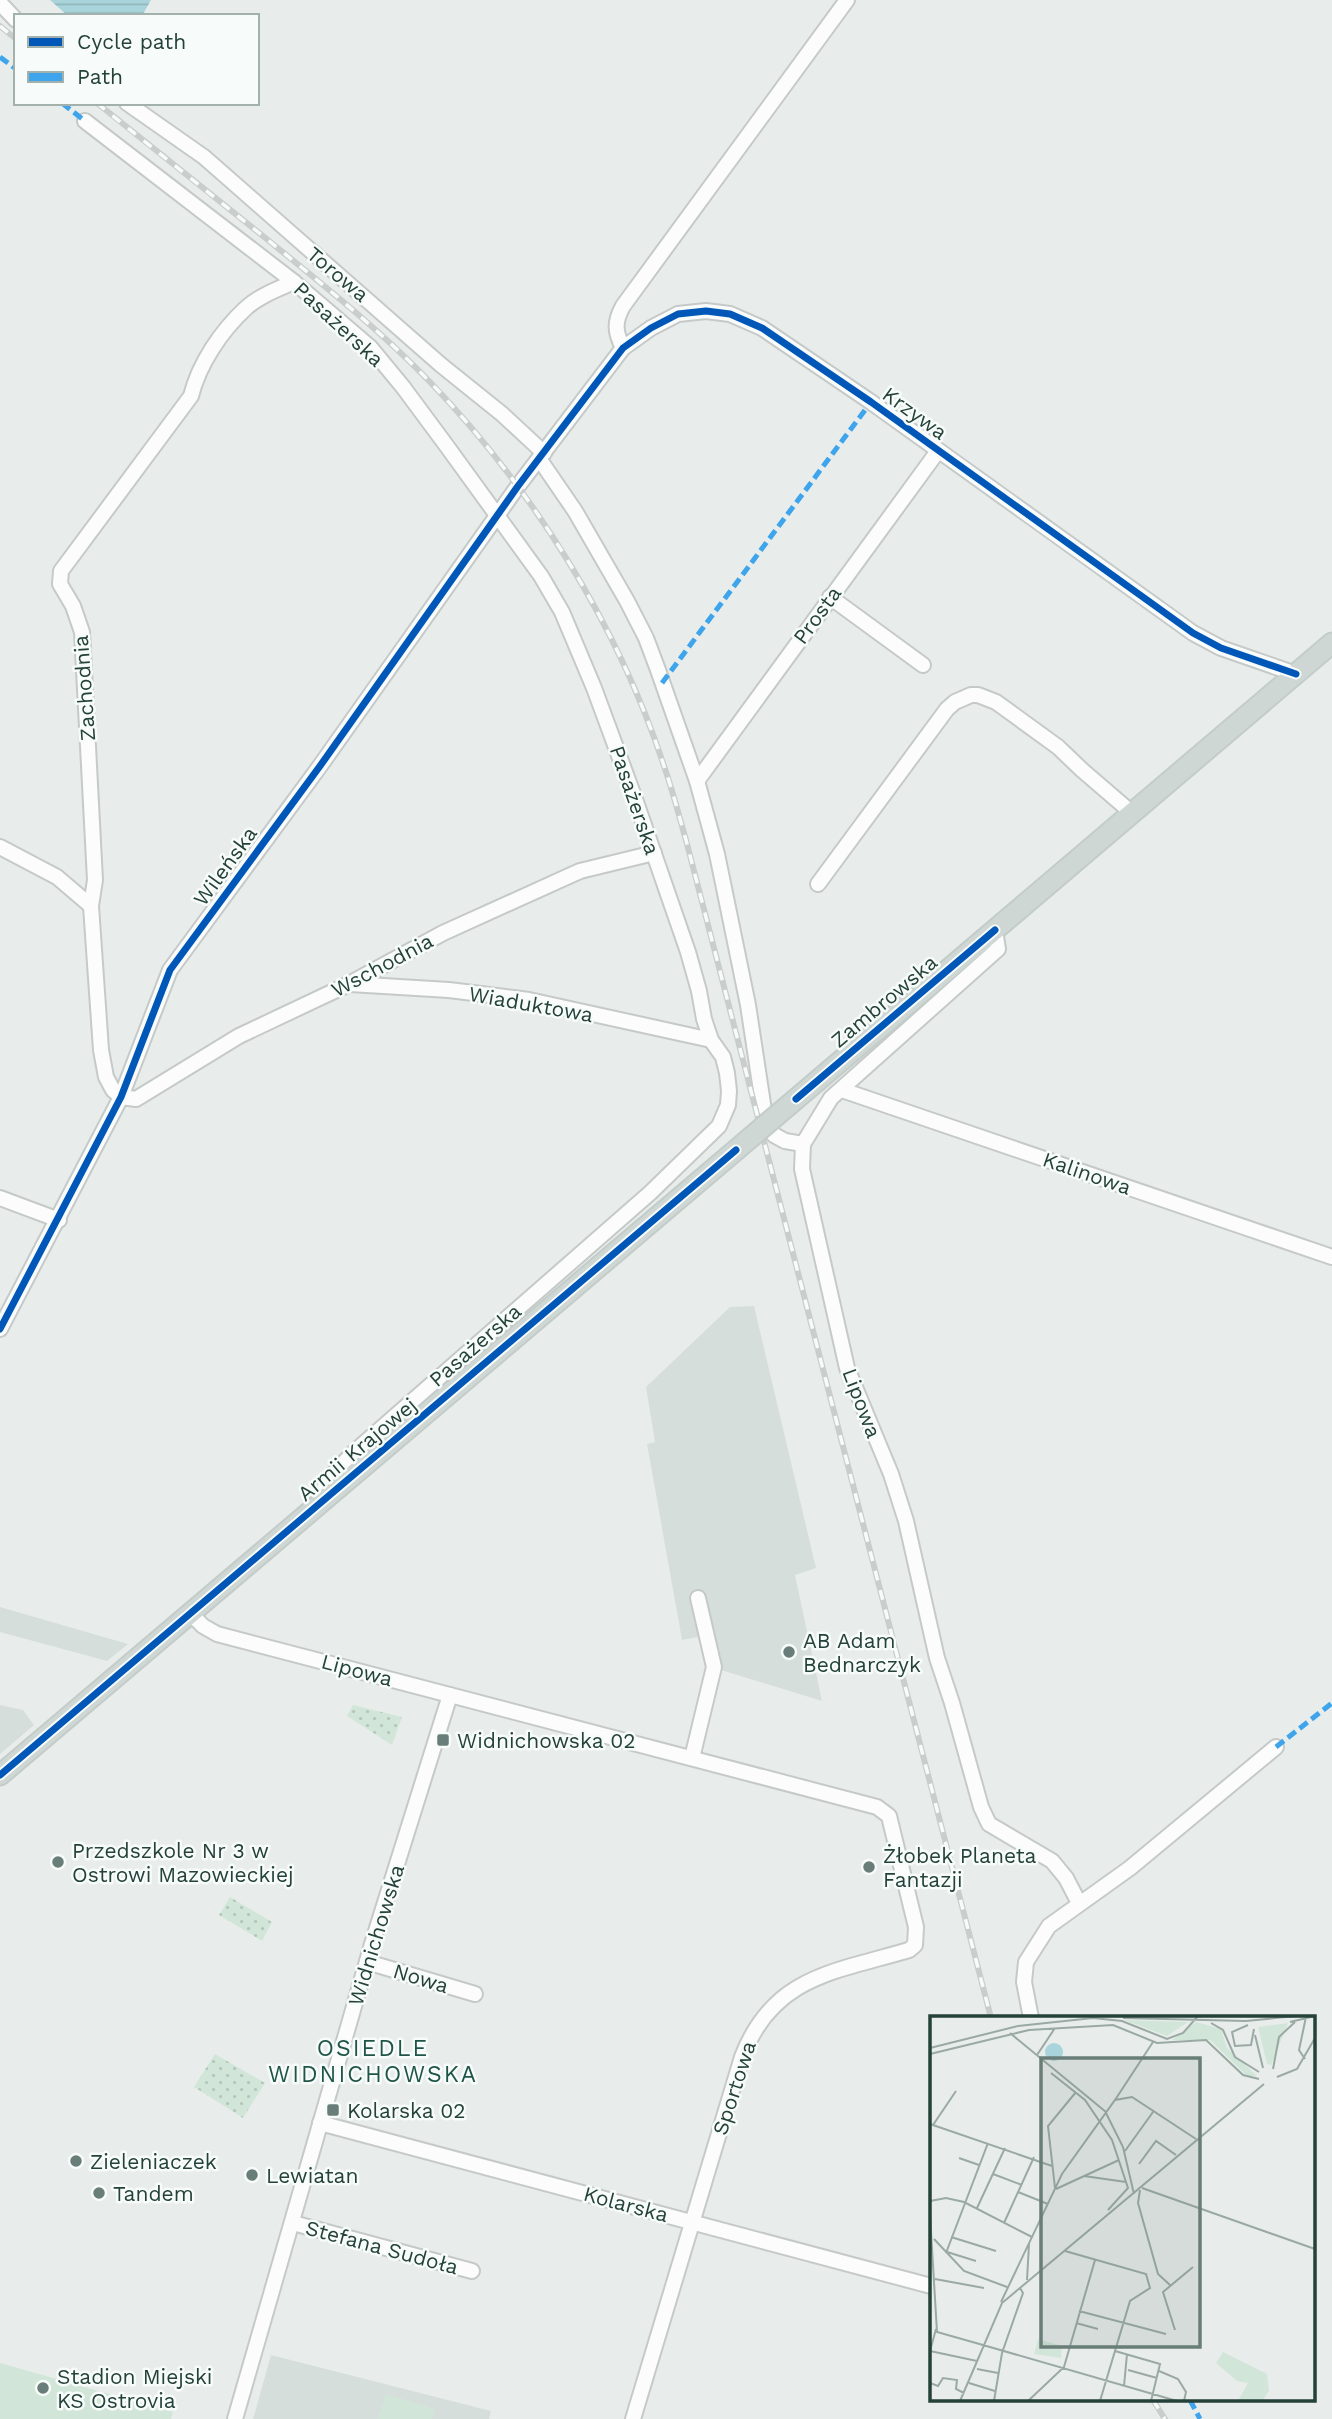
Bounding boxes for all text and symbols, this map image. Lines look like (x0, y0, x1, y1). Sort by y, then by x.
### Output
legend (14, 14, 259, 105)
text: Cycle path (77, 29, 186, 54)
text: Path (77, 64, 123, 89)
street label: Torowa (302, 241, 374, 307)
street label: Pasażerska (289, 276, 389, 372)
street label: Krzywa (878, 381, 952, 445)
street label: Prosta (788, 581, 846, 649)
street label: Zachodnia (68, 634, 100, 742)
street label: Pasażerska (605, 742, 665, 858)
street label: Wileńska (188, 821, 262, 911)
street label: Wschodnia (327, 928, 437, 1002)
street label: Zambrowska (826, 949, 942, 1053)
street label: Wiaduktowa (467, 981, 595, 1027)
street label: Kalinowa (1040, 1146, 1135, 1200)
street label: Pasażerska (424, 1298, 526, 1392)
street label: Lipowa (837, 1365, 887, 1442)
street label: Armii Krajowej (292, 1392, 422, 1506)
place label: AB Adam Bednarczyk (803, 1628, 921, 1677)
marker: AB Adam Bednarczyk (781, 1644, 797, 1660)
street label: Lipowa (319, 1649, 395, 1692)
place label: Widnichowska 02 (457, 1728, 636, 1753)
marker: Widnichowska 02 (435, 1732, 451, 1748)
place label: Przedszkole Nr 3 w Ostrowi Mazowieckiej (72, 1838, 294, 1887)
place label: Żłobek Planeta Fantazji (883, 1843, 1036, 1892)
marker: Przedszkole Nr 3 w Ostrowi Mazowieckiej (50, 1854, 66, 1870)
marker: Żłobek Planeta Fantazji (861, 1859, 877, 1875)
street label: Widnichowska (343, 1861, 409, 2009)
street label: Nowa (390, 1958, 452, 1998)
inset map (930, 2016, 1314, 2402)
district label: OSIEDLE WIDNICHOWSKA (268, 2035, 478, 2088)
street label: Sportowa (707, 2038, 761, 2138)
place label: Kolarska 02 (347, 2098, 466, 2123)
marker: Kolarska 02 (325, 2102, 341, 2118)
place label: Zieleniaczek (90, 2149, 217, 2174)
marker: Zieleniaczek (68, 2153, 84, 2169)
place label: Lewiatan (266, 2163, 358, 2188)
marker: Lewiatan (244, 2167, 260, 2183)
place label: Tandem (113, 2181, 194, 2206)
street label: Kolarska (581, 2181, 671, 2227)
marker: Tandem (91, 2185, 107, 2201)
street label: Stefana Sudoła (303, 2215, 461, 2279)
place label: Stadion Miejski KS Ostrovia (57, 2364, 212, 2413)
marker: Stadion Miejski KS Ostrovia (35, 2380, 51, 2396)

